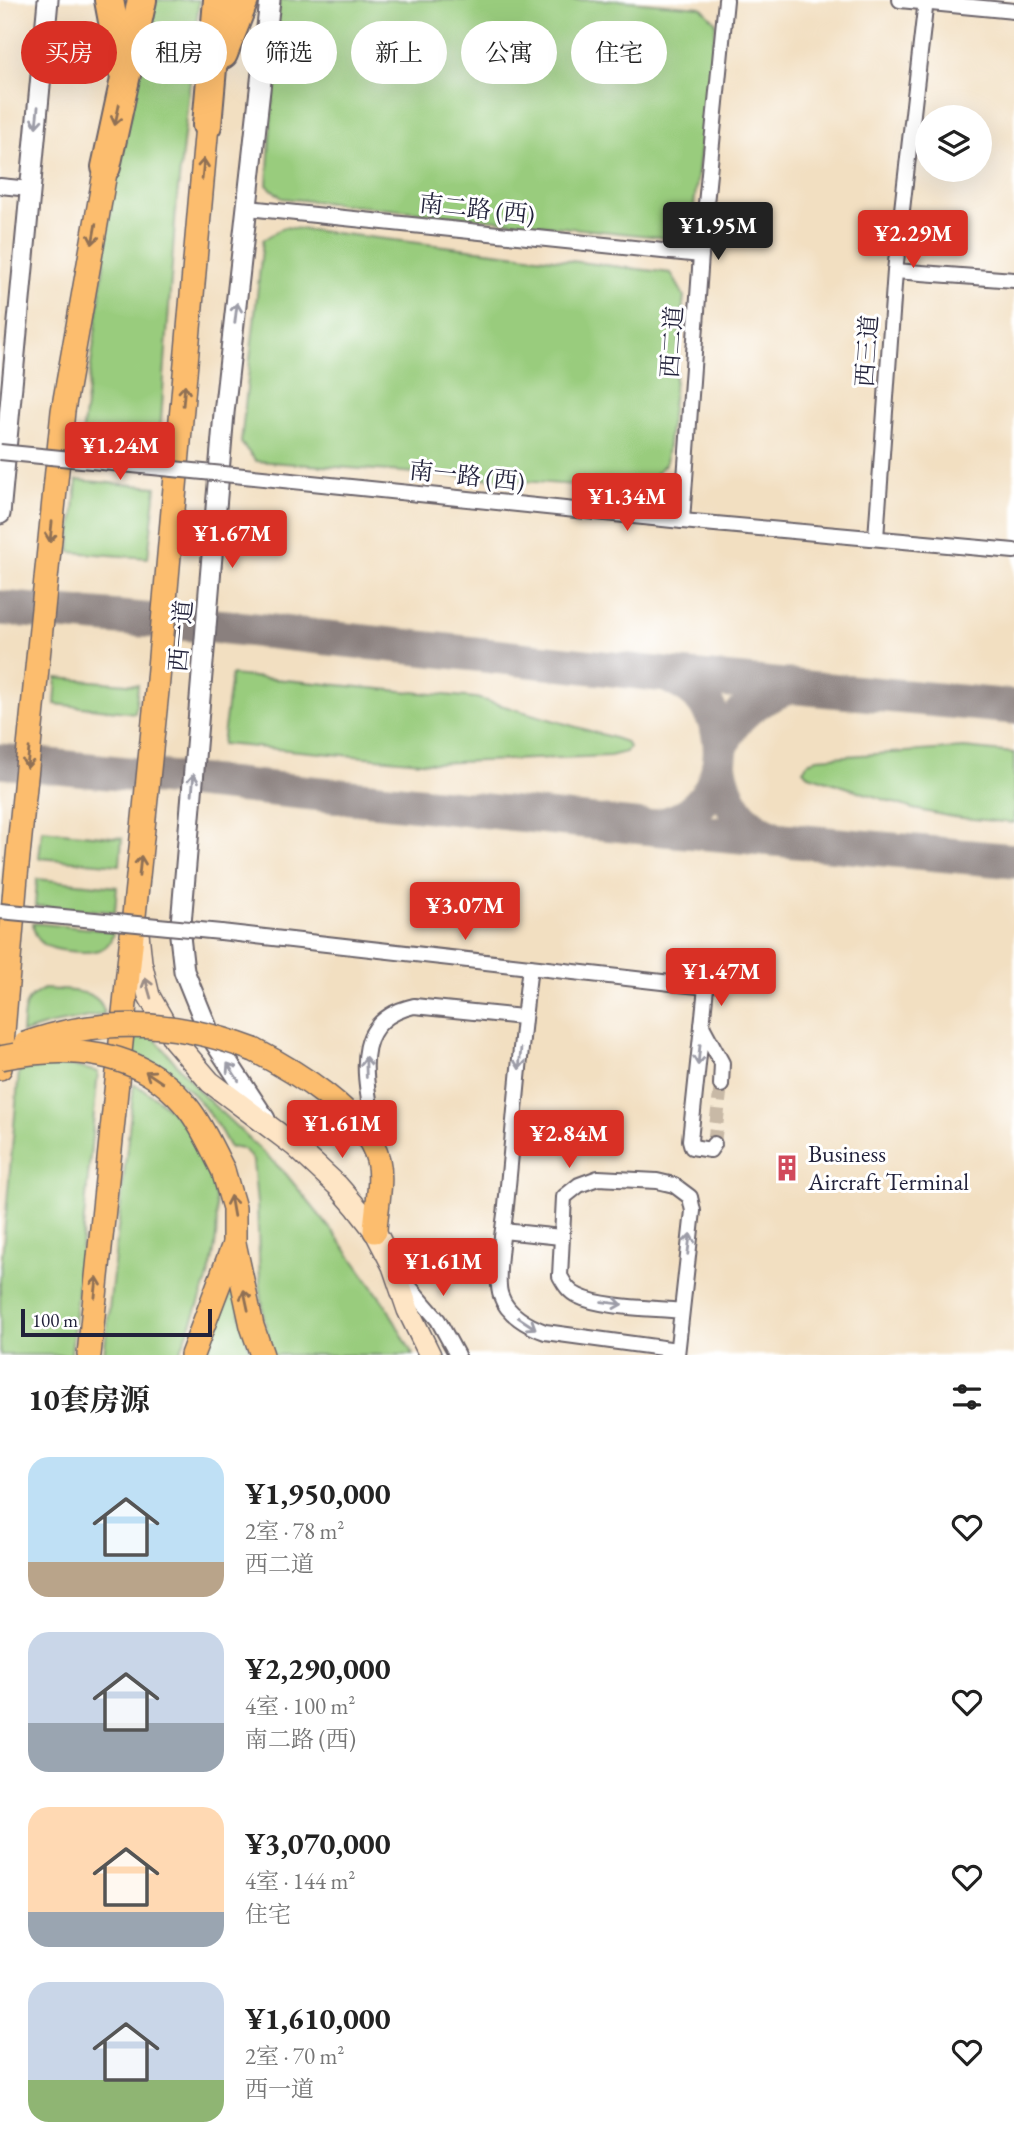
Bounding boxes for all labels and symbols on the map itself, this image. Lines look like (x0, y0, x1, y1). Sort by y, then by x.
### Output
one-way arrow (110, 103, 124, 126)
one-way arrow (30, 105, 43, 127)
one-way arrow (197, 158, 210, 181)
street label: 南二路 (西) (418, 187, 536, 230)
pin: ¥1.95M (661, 202, 775, 262)
pin: ¥2.29M (856, 210, 970, 270)
one-way arrow (87, 222, 100, 245)
one-way arrow (229, 302, 242, 325)
street label: 西二道 (654, 305, 689, 379)
street label: 西三道 (849, 314, 884, 388)
one-way arrow (178, 385, 191, 407)
pin: ¥1.24M (63, 422, 177, 482)
street label: 南一路 (西) (408, 454, 526, 497)
pin: ¥1.34M (570, 474, 684, 533)
pin: ¥1.67M (175, 510, 289, 570)
one-way arrow (44, 520, 57, 543)
street label: 西一道 (162, 599, 199, 673)
one-way arrow (21, 746, 34, 769)
one-way arrow (187, 773, 200, 795)
one-way arrow (133, 855, 146, 878)
pin: ¥3.07M (408, 883, 522, 942)
pin: ¥1.47M (664, 948, 778, 1008)
one-way arrow (140, 977, 153, 999)
one-way arrow (692, 1043, 705, 1066)
one-way arrow (513, 1047, 526, 1070)
one-way arrow (359, 1056, 372, 1079)
one-way arrow (225, 1063, 239, 1083)
one-way arrow (144, 1070, 164, 1084)
pin: ¥1.61M (285, 1100, 399, 1160)
pin: ¥2.84M (512, 1110, 626, 1170)
place label: Business Aircraft Terminal (807, 1138, 969, 1197)
building icon: Business Aircraft Terminal (772, 1153, 802, 1183)
one-way arrow (225, 1195, 238, 1218)
one-way arrow (682, 1233, 695, 1255)
pin: ¥1.61M (386, 1238, 500, 1298)
one-way arrow (90, 1276, 103, 1299)
one-way arrow (239, 1289, 253, 1312)
one-way arrow (600, 1297, 622, 1310)
scale bar (21, 1306, 212, 1338)
one-way arrow (517, 1315, 536, 1330)

